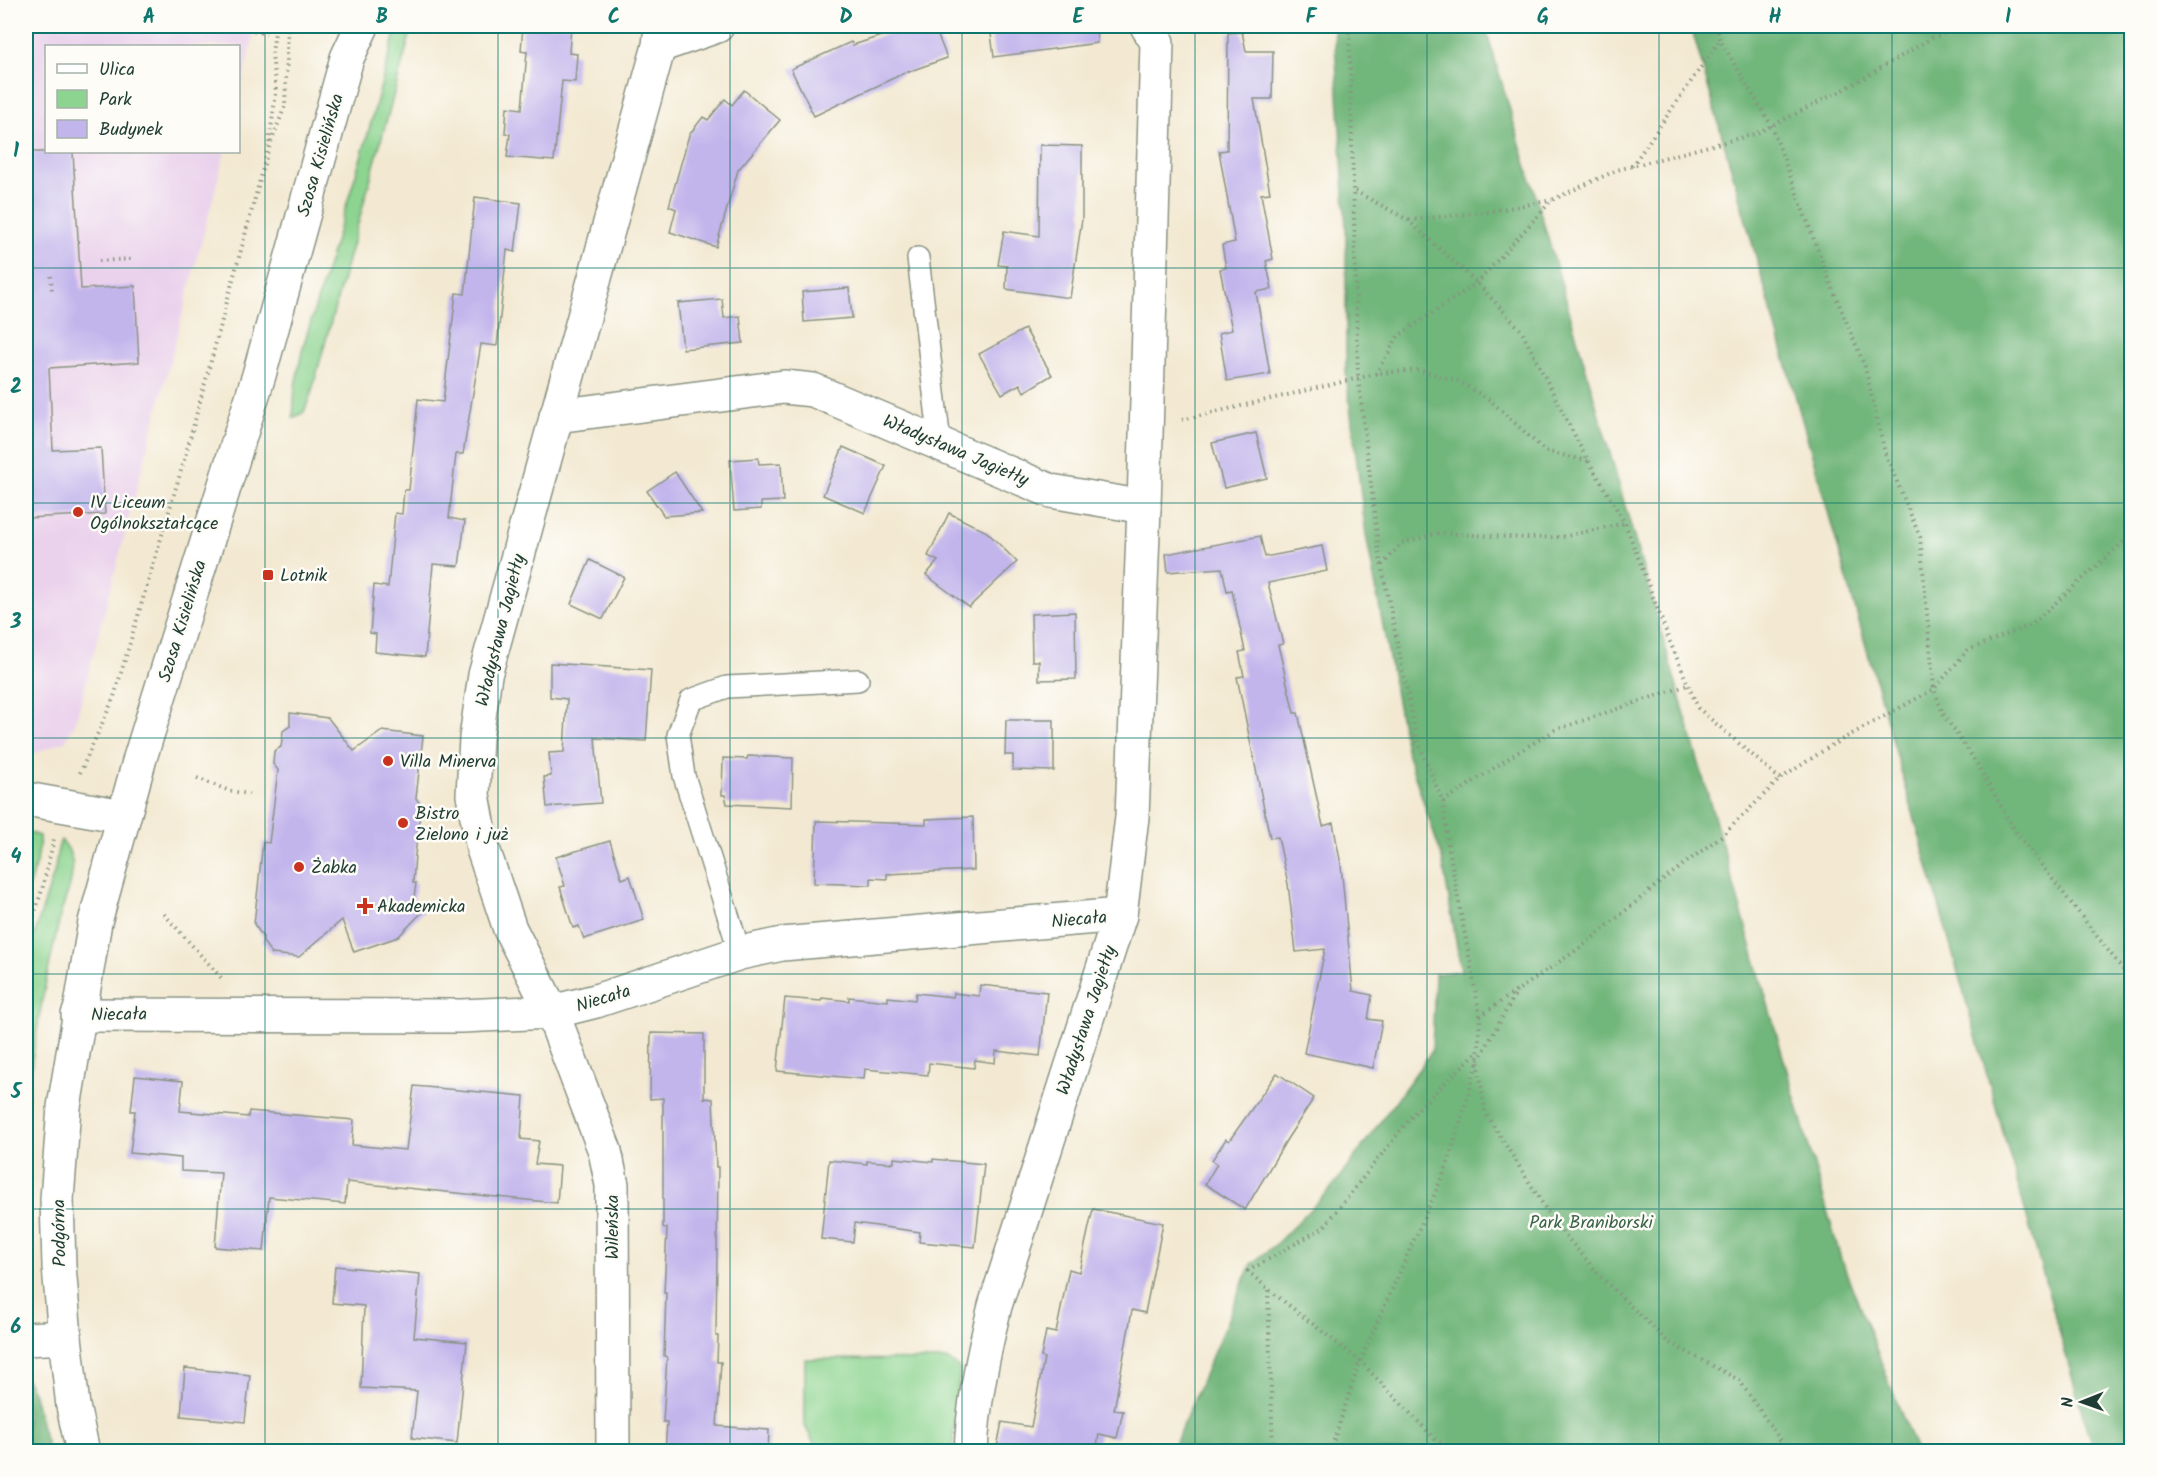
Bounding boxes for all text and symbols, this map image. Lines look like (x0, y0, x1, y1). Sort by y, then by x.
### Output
text: A (143, 2, 155, 34)
text: B (376, 2, 388, 34)
text: C (608, 2, 620, 34)
text: D (839, 2, 853, 34)
text: E (1072, 2, 1084, 34)
text: F (1306, 2, 1318, 34)
text: G (1537, 2, 1549, 34)
text: H (1768, 2, 1782, 34)
text: I (2005, 2, 2011, 34)
legend (45, 45, 240, 153)
text: Ulica (99, 56, 135, 85)
text: Park (99, 86, 132, 115)
street label: Szosa Kisielińska (290, 90, 353, 220)
text: Budynek (99, 116, 163, 145)
text: 1 (13, 136, 19, 168)
text: 2 (10, 372, 22, 404)
street label: Władysława Jagiełły (878, 408, 1033, 495)
place label: IV Liceum Ogólnokształcące (90, 489, 218, 539)
marker: IV Liceum Ogólnokształcące (71, 505, 85, 519)
street label: Władysława Jagiełły (468, 551, 535, 710)
street label: Szosa Kisielińska (151, 557, 216, 686)
place label: Lotnik (280, 562, 328, 591)
marker: Lotnik (261, 568, 275, 582)
text: 3 (10, 607, 22, 639)
place label: Villa Minerva (400, 748, 497, 777)
marker: Villa Minerva (381, 754, 395, 768)
place label: Bistro Zielono i już (415, 800, 509, 850)
marker: Bistro Zielono i już (396, 816, 410, 830)
text: 4 (11, 842, 22, 874)
place label: Żabka (311, 854, 357, 883)
marker: Żabka (292, 860, 306, 874)
place label: Akademicka (377, 893, 465, 922)
marker: Akademicka (358, 899, 372, 913)
street label: Niecała (1050, 904, 1108, 937)
street label: Władysława Jagiełły (1050, 941, 1126, 1099)
street label: Niecała (572, 977, 634, 1021)
street label: Niecała (91, 1001, 147, 1030)
text: 5 (10, 1077, 23, 1109)
street label: Wileńska (599, 1195, 628, 1260)
street label: Podgórna (45, 1199, 76, 1267)
park label: Park Braniborski (1529, 1209, 1653, 1238)
text: 6 (11, 1312, 22, 1344)
north arrow (2052, 1372, 2112, 1432)
text: N (2056, 1397, 2081, 1408)

